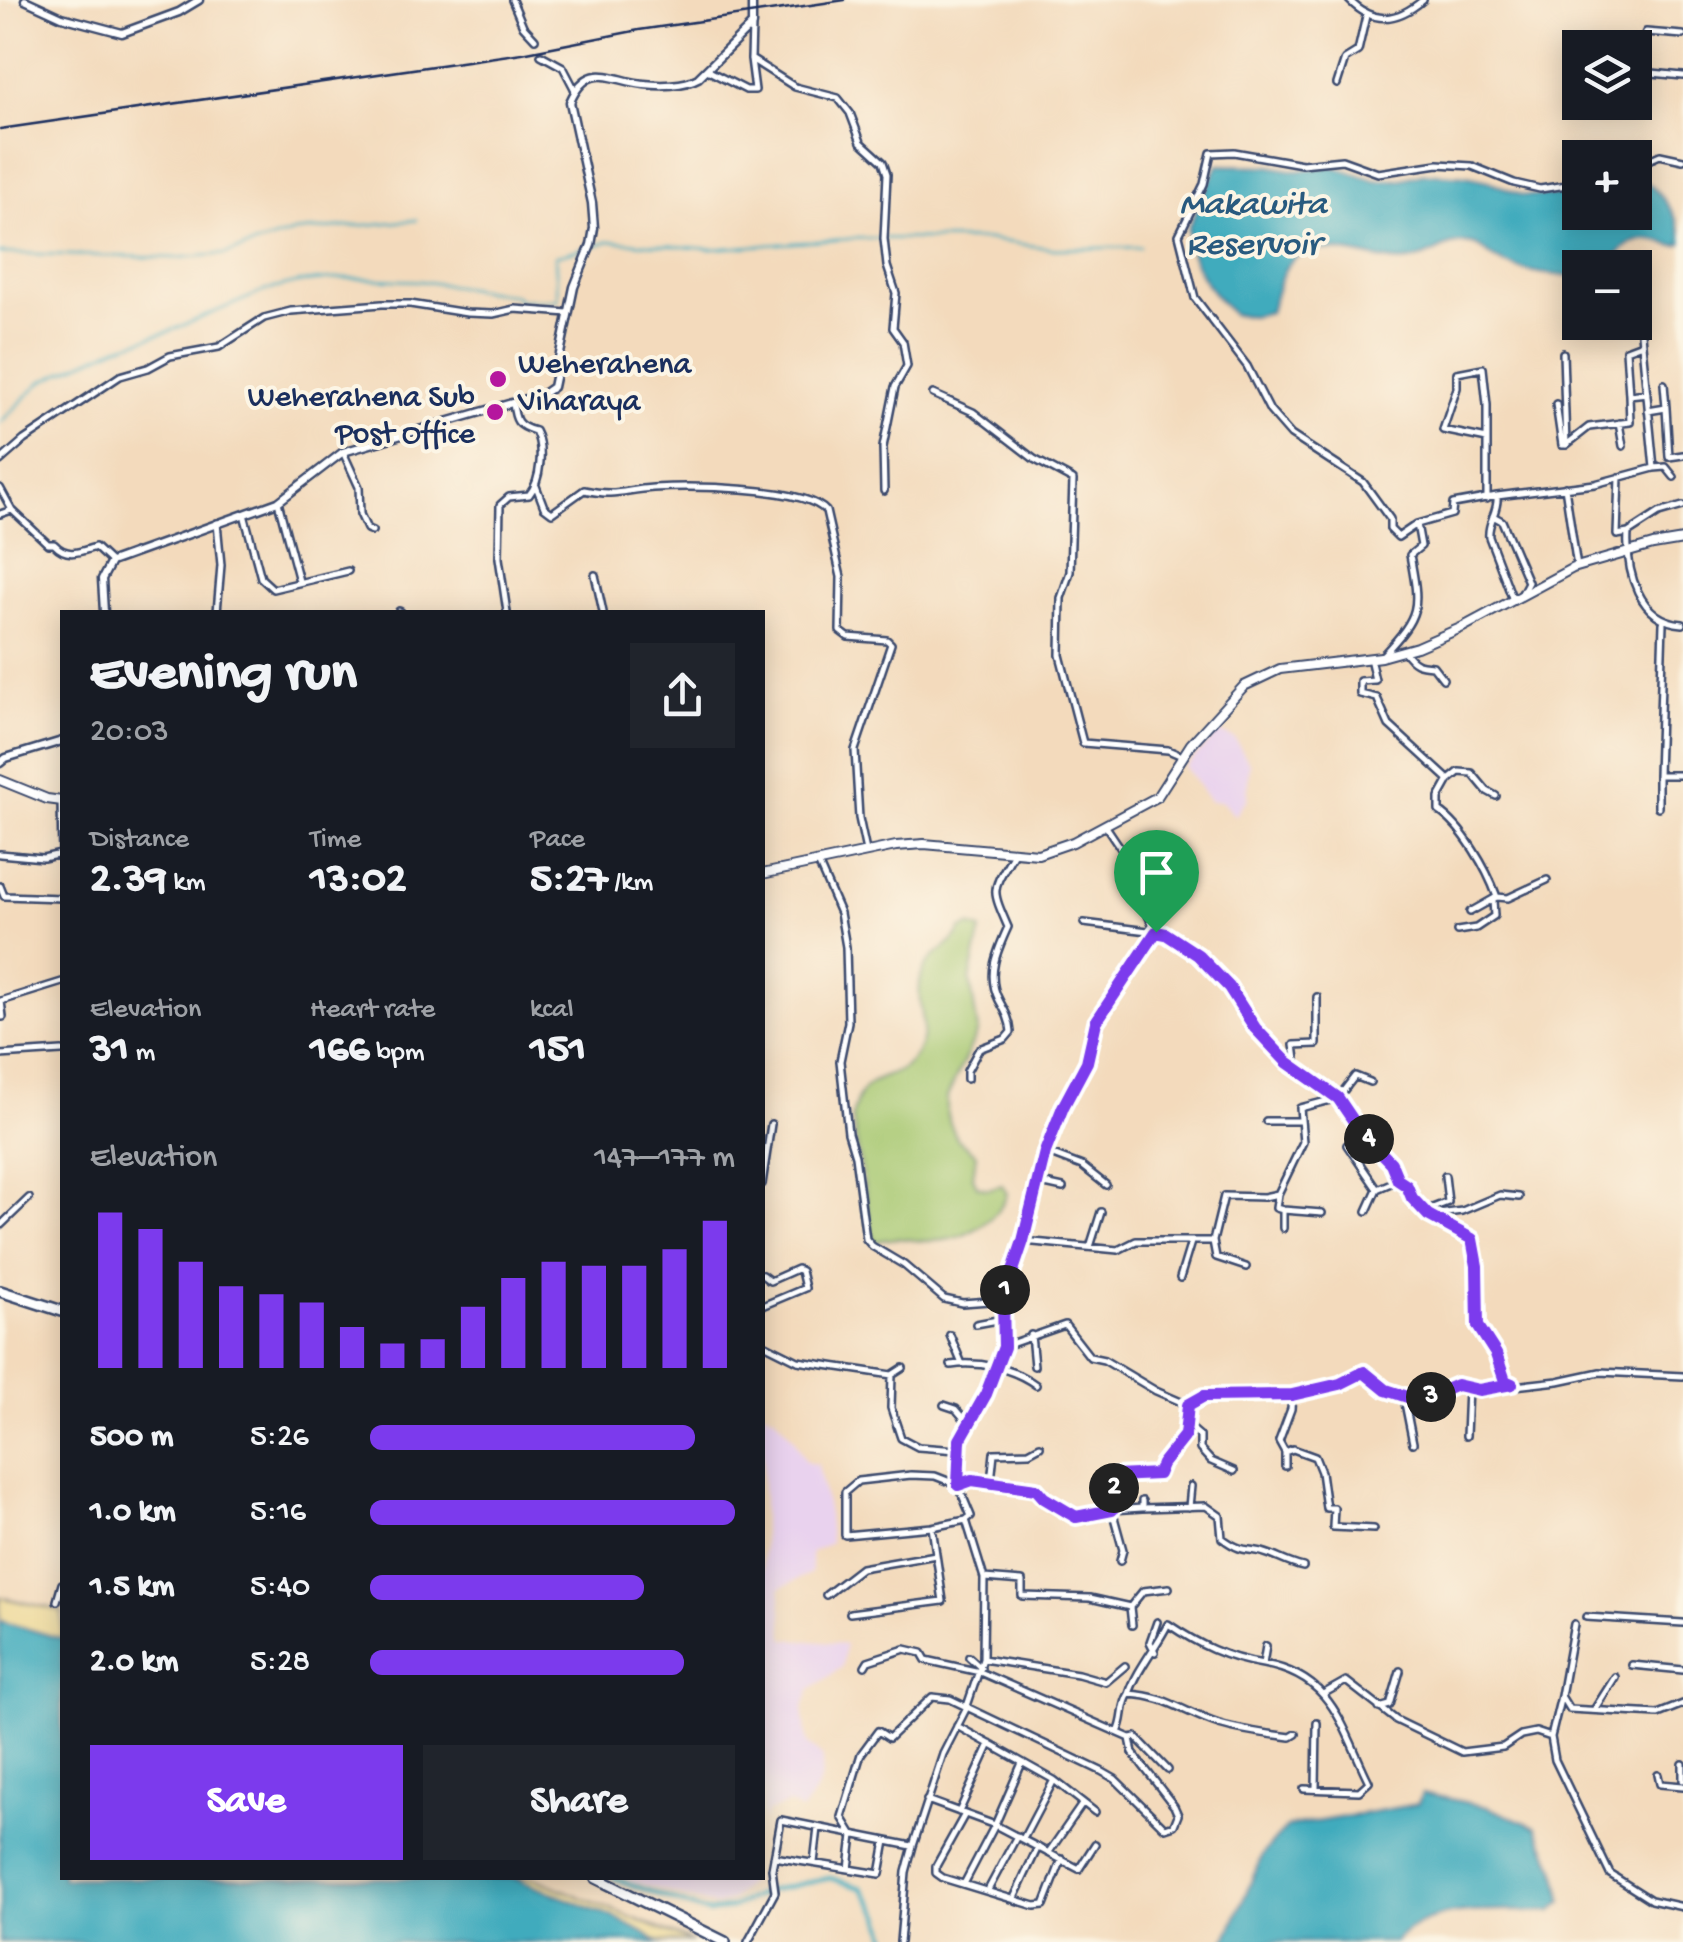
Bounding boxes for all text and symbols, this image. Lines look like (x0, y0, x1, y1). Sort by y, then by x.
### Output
map controls (1562, 30, 1652, 340)
button: layers (1562, 30, 1652, 120)
button: + (1562, 140, 1652, 230)
water label: Makawita Reservoir (1179, 186, 1329, 267)
button: − (1562, 250, 1652, 340)
place label: Weherahena Viharaya (517, 347, 692, 422)
marker: Weherahena Viharaya (487, 368, 509, 390)
place label: Weherahena Sub Post Office (247, 380, 475, 455)
marker: Weherahena Sub Post Office (484, 401, 506, 423)
button: share (630, 643, 735, 748)
text: Evening run (90, 644, 357, 708)
text: 20:03 (90, 714, 169, 752)
text: Distance (90, 824, 189, 857)
text: Time (310, 824, 361, 857)
text: Pace (530, 824, 585, 857)
pin (1114, 830, 1199, 933)
icon: arrive (1129, 845, 1184, 900)
text: 2.39 (90, 857, 167, 906)
text: 13:02 (310, 857, 406, 906)
text: 5:27 (530, 857, 608, 906)
text: km (167, 867, 206, 900)
text: /km (608, 867, 653, 900)
text: Elevation (90, 994, 201, 1027)
text: Heart rate (310, 994, 435, 1027)
text: kcal (530, 994, 574, 1027)
text: 31 (90, 1027, 129, 1076)
text: 166 (310, 1027, 370, 1076)
text: 151 (530, 1027, 586, 1076)
text: m (129, 1037, 155, 1070)
text: bpm (370, 1037, 425, 1070)
pin: 4 (1344, 1114, 1394, 1164)
text: 4 (1362, 1122, 1376, 1155)
text: Elevation (90, 1140, 217, 1178)
text: 147–177 m (594, 1140, 735, 1178)
pin: 1 (980, 1265, 1030, 1315)
text: 1 (999, 1273, 1011, 1306)
pin: 3 (1406, 1372, 1456, 1422)
text: 3 (1424, 1380, 1438, 1413)
text: 500 m (90, 1419, 173, 1457)
text: 5:26 (250, 1419, 309, 1457)
pin: 2 (1089, 1463, 1139, 1513)
text: 2 (1107, 1471, 1121, 1504)
text: 1.0 km (90, 1494, 176, 1532)
text: 5:16 (250, 1494, 306, 1532)
text: 1.5 km (90, 1569, 174, 1607)
text: 5:40 (250, 1569, 310, 1607)
text: 2.0 km (90, 1644, 178, 1682)
text: 5:28 (250, 1644, 310, 1682)
button: Save (90, 1745, 403, 1860)
button: Share (423, 1745, 735, 1860)

